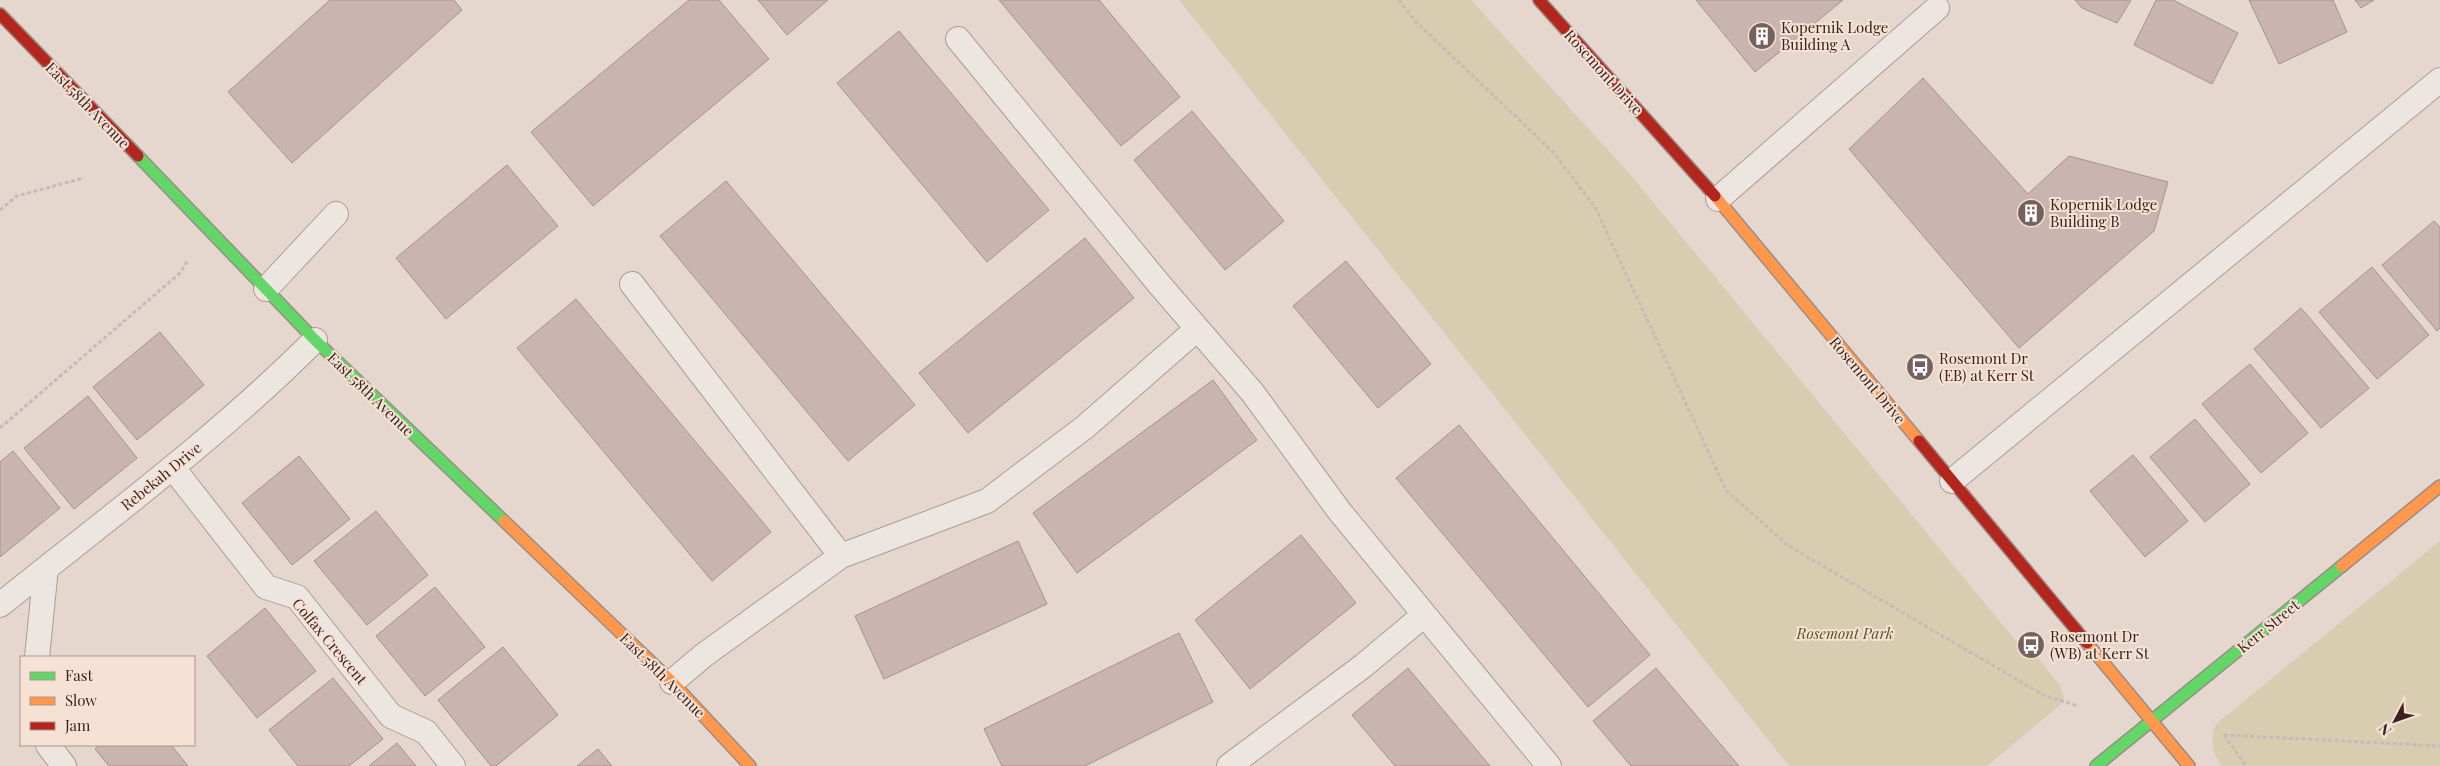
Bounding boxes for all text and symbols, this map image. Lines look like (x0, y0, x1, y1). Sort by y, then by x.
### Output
place label: Kopernik Lodge Building A (1781, 17, 1888, 54)
building icon: Kopernik Lodge Building A (1747, 21, 1777, 51)
street label: Rosemont Drive (1560, 25, 1648, 119)
street label: East 58th Avenue (42, 57, 134, 153)
place label: Kopernik Lodge Building B (2050, 194, 2157, 231)
building icon: Kopernik Lodge Building B (2016, 198, 2046, 228)
street label: Rosemont Drive (1826, 332, 1910, 428)
street label: East 58th Avenue (323, 348, 419, 440)
place label: Rosemont Dr (EB) at Kerr St (1939, 348, 2035, 385)
bus stop icon: Rosemont Dr (EB) at Kerr St (1905, 352, 1935, 382)
street label: Rebekah Drive (117, 437, 205, 515)
street label: Colfax Crescent (288, 594, 372, 689)
street label: Kerr Street (2233, 594, 2304, 657)
park label: Rosemont Park (1795, 623, 1894, 643)
place label: Rosemont Dr (WB) at Kerr St (2050, 626, 2150, 663)
street label: East 58th Avenue (616, 628, 710, 722)
bus stop icon: Rosemont Dr (WB) at Kerr St (2016, 630, 2046, 660)
legend (20, 656, 195, 746)
text: Fast (65, 665, 94, 685)
text: Slow (65, 690, 97, 710)
north arrow (2370, 696, 2420, 746)
text: Jam (64, 715, 91, 735)
text: N (2374, 720, 2395, 740)

